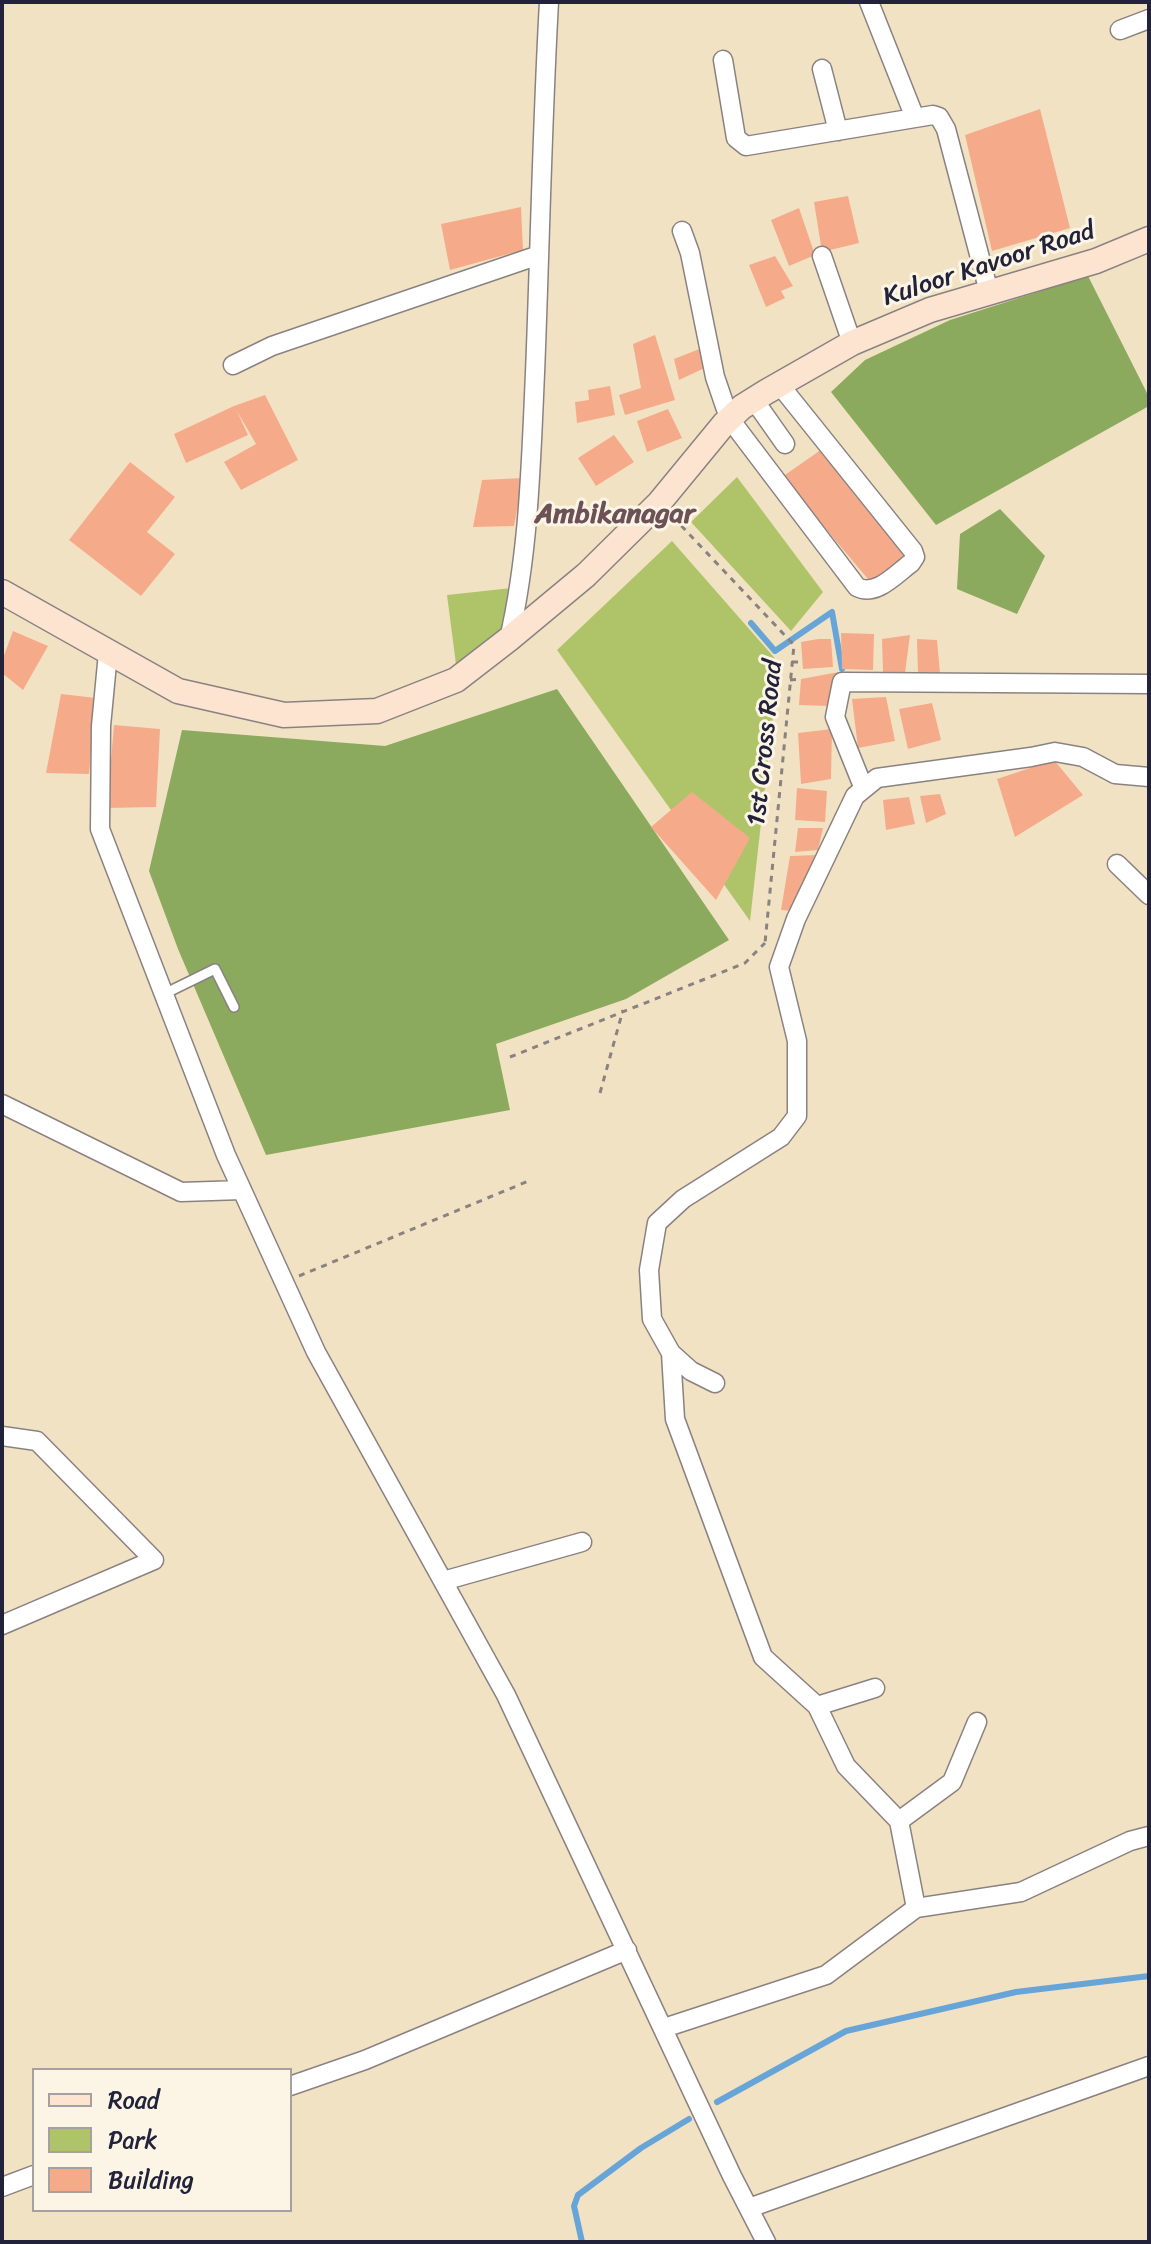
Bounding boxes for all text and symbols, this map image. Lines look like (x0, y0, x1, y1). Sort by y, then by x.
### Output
street label: Kuloor Kavoor Road (879, 216, 1099, 314)
district label: Ambikanagar (535, 498, 695, 532)
street label: 1st Cross Road (742, 659, 790, 827)
legend (32, 2068, 292, 2212)
text: Road (108, 2079, 159, 2121)
text: Park (108, 2119, 157, 2161)
text: Building (108, 2159, 194, 2201)

